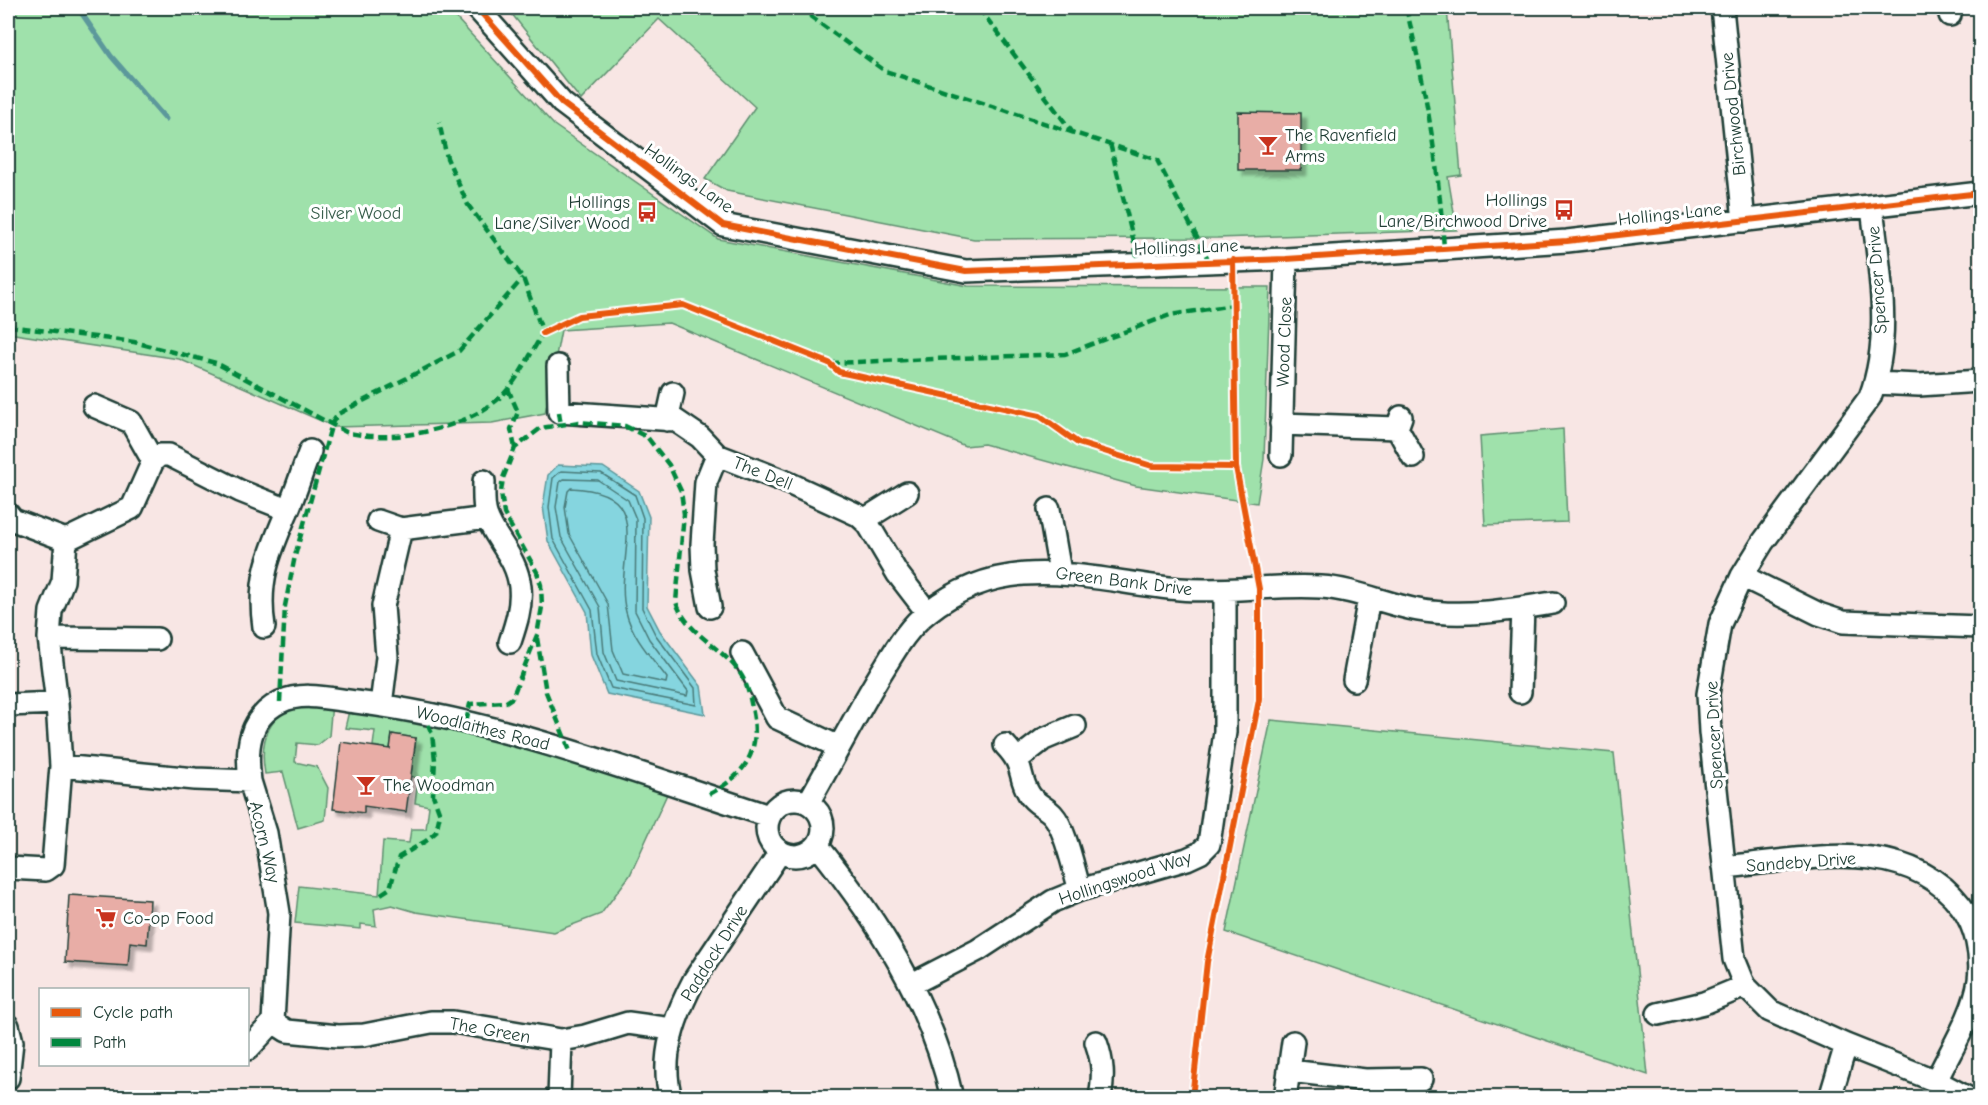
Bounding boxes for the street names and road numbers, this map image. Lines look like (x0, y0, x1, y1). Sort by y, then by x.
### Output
street label: Birchwood Drive (1717, 51, 1750, 177)
street label: Hollings Lane (640, 139, 737, 218)
street label: Hollings Lane (1617, 199, 1723, 230)
street label: Spencer Drive (1863, 225, 1892, 335)
street label: Hollings Lane (1133, 235, 1239, 260)
street label: Wood Close (1272, 297, 1297, 388)
street label: The Dell (730, 452, 796, 495)
street label: Green Bank Drive (1054, 563, 1193, 600)
street label: Spencer Drive (1701, 680, 1728, 789)
street label: Woodlaithes Road (414, 702, 552, 755)
street label: Acorn Way (245, 799, 284, 886)
street label: Hollingswood Way (1056, 847, 1195, 910)
street label: Sandeby Drive (1745, 848, 1857, 877)
street label: Paddock Drive (677, 901, 752, 1005)
street label: The Green (448, 1013, 532, 1048)

